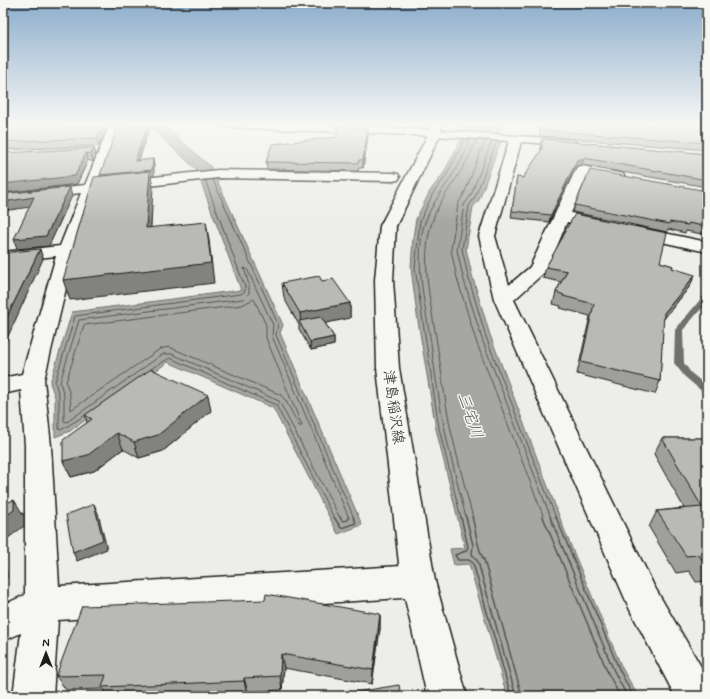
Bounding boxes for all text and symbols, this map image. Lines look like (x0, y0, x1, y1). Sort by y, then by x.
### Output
street label: 津島稲沢線 (378, 369, 408, 446)
water label: 三宅川 (452, 389, 487, 442)
north arrow (26, 633, 66, 673)
text: N (42, 637, 50, 651)

